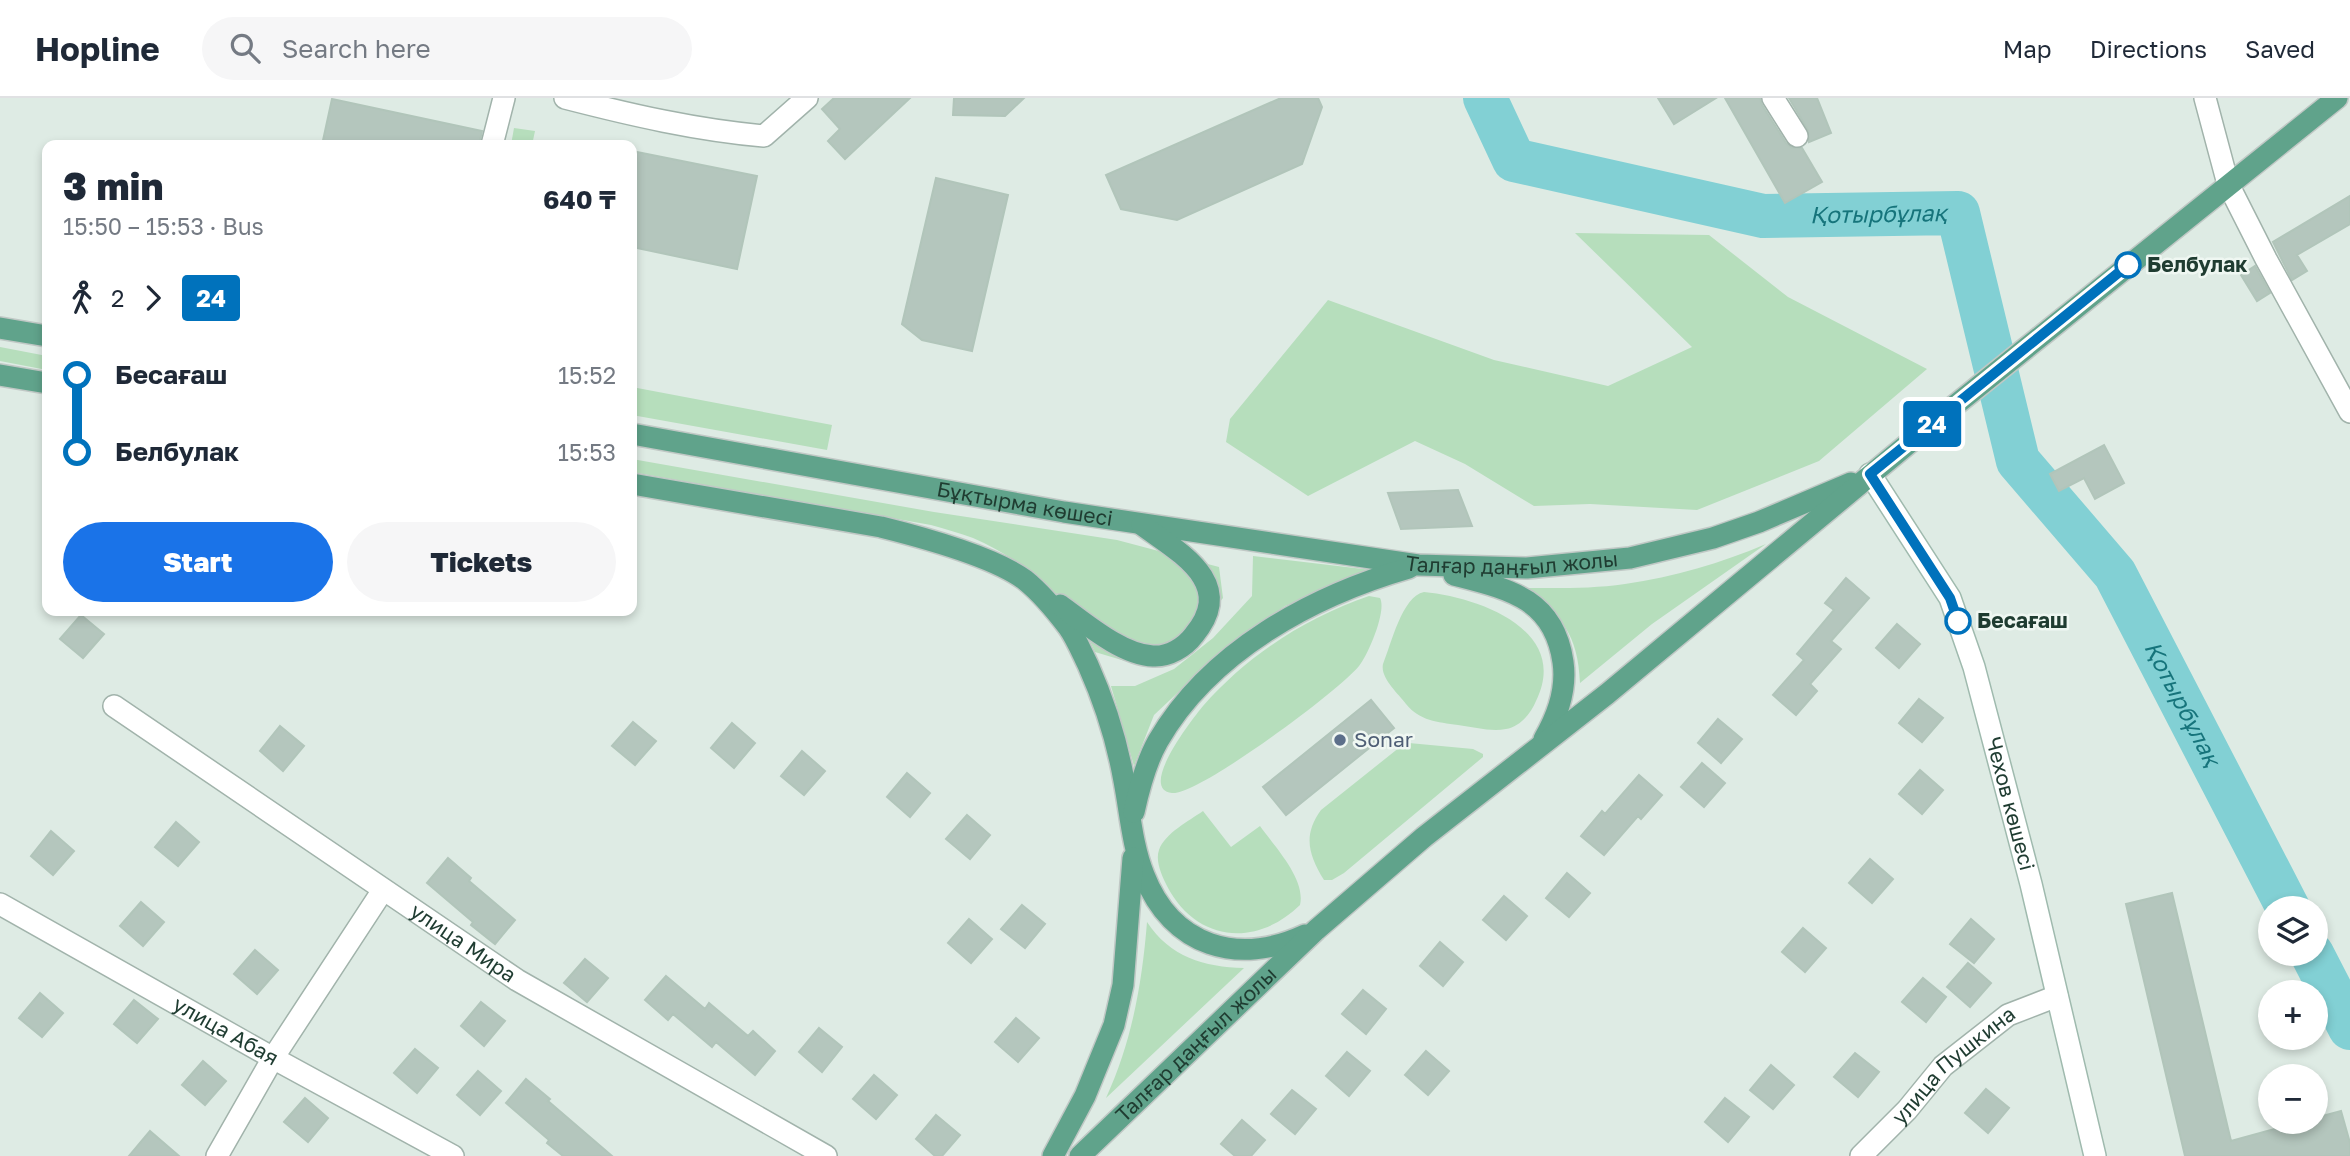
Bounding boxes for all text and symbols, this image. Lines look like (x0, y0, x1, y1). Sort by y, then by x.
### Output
search box (202, 17, 692, 80)
text: Hopline (35, 29, 160, 68)
icon: search (226, 29, 264, 67)
text: Search here (282, 33, 431, 64)
text: Map (2003, 34, 2052, 63)
text: Directions (2090, 34, 2207, 63)
text: Saved (2245, 34, 2315, 63)
text: 3 min (63, 163, 163, 208)
text: 640 ₸ (543, 184, 616, 215)
water label: Қотырбұлақ (1810, 198, 1950, 228)
text: 15:50 – 15:53 · Bus (63, 212, 264, 240)
place label: Белбулак (2147, 251, 2247, 277)
marker: Белбулак (2115, 252, 2141, 278)
icon: walk (63, 279, 101, 317)
icon: forward (134, 279, 172, 317)
text: 24 (196, 283, 226, 312)
text: 2 (111, 284, 124, 312)
text: Бесағаш (115, 359, 227, 390)
text: 15:52 (558, 361, 616, 389)
line badge: 24 (1900, 401, 1964, 447)
text: 24 (1917, 409, 1947, 438)
text: Белбулак (115, 436, 239, 467)
text: 15:53 (558, 438, 616, 466)
street label: Бұқтырма көшесі (935, 475, 1115, 531)
button: Start (63, 522, 333, 602)
button: Tickets (347, 522, 616, 602)
street label: Талғар даңғыл жолы (1404, 545, 1619, 580)
place label: Бесағаш (1977, 607, 2068, 633)
marker: Бесағаш (1945, 608, 1971, 634)
water label: Қотырбұлақ (2139, 636, 2228, 773)
place label: Sonar (1354, 726, 1413, 752)
marker: Sonar (1332, 732, 1348, 748)
street label: Чехов көшесі (1981, 734, 2041, 873)
map controls (2258, 896, 2328, 1134)
button: layers (2258, 896, 2328, 966)
street label: улица Мира (406, 897, 521, 988)
street label: Талғар даңғыл жолы (1110, 961, 1282, 1127)
button: + (2258, 980, 2328, 1050)
street label: улица Абая (169, 990, 283, 1070)
street label: улица Пушкина (1886, 1000, 2020, 1129)
button: − (2258, 1064, 2328, 1134)

